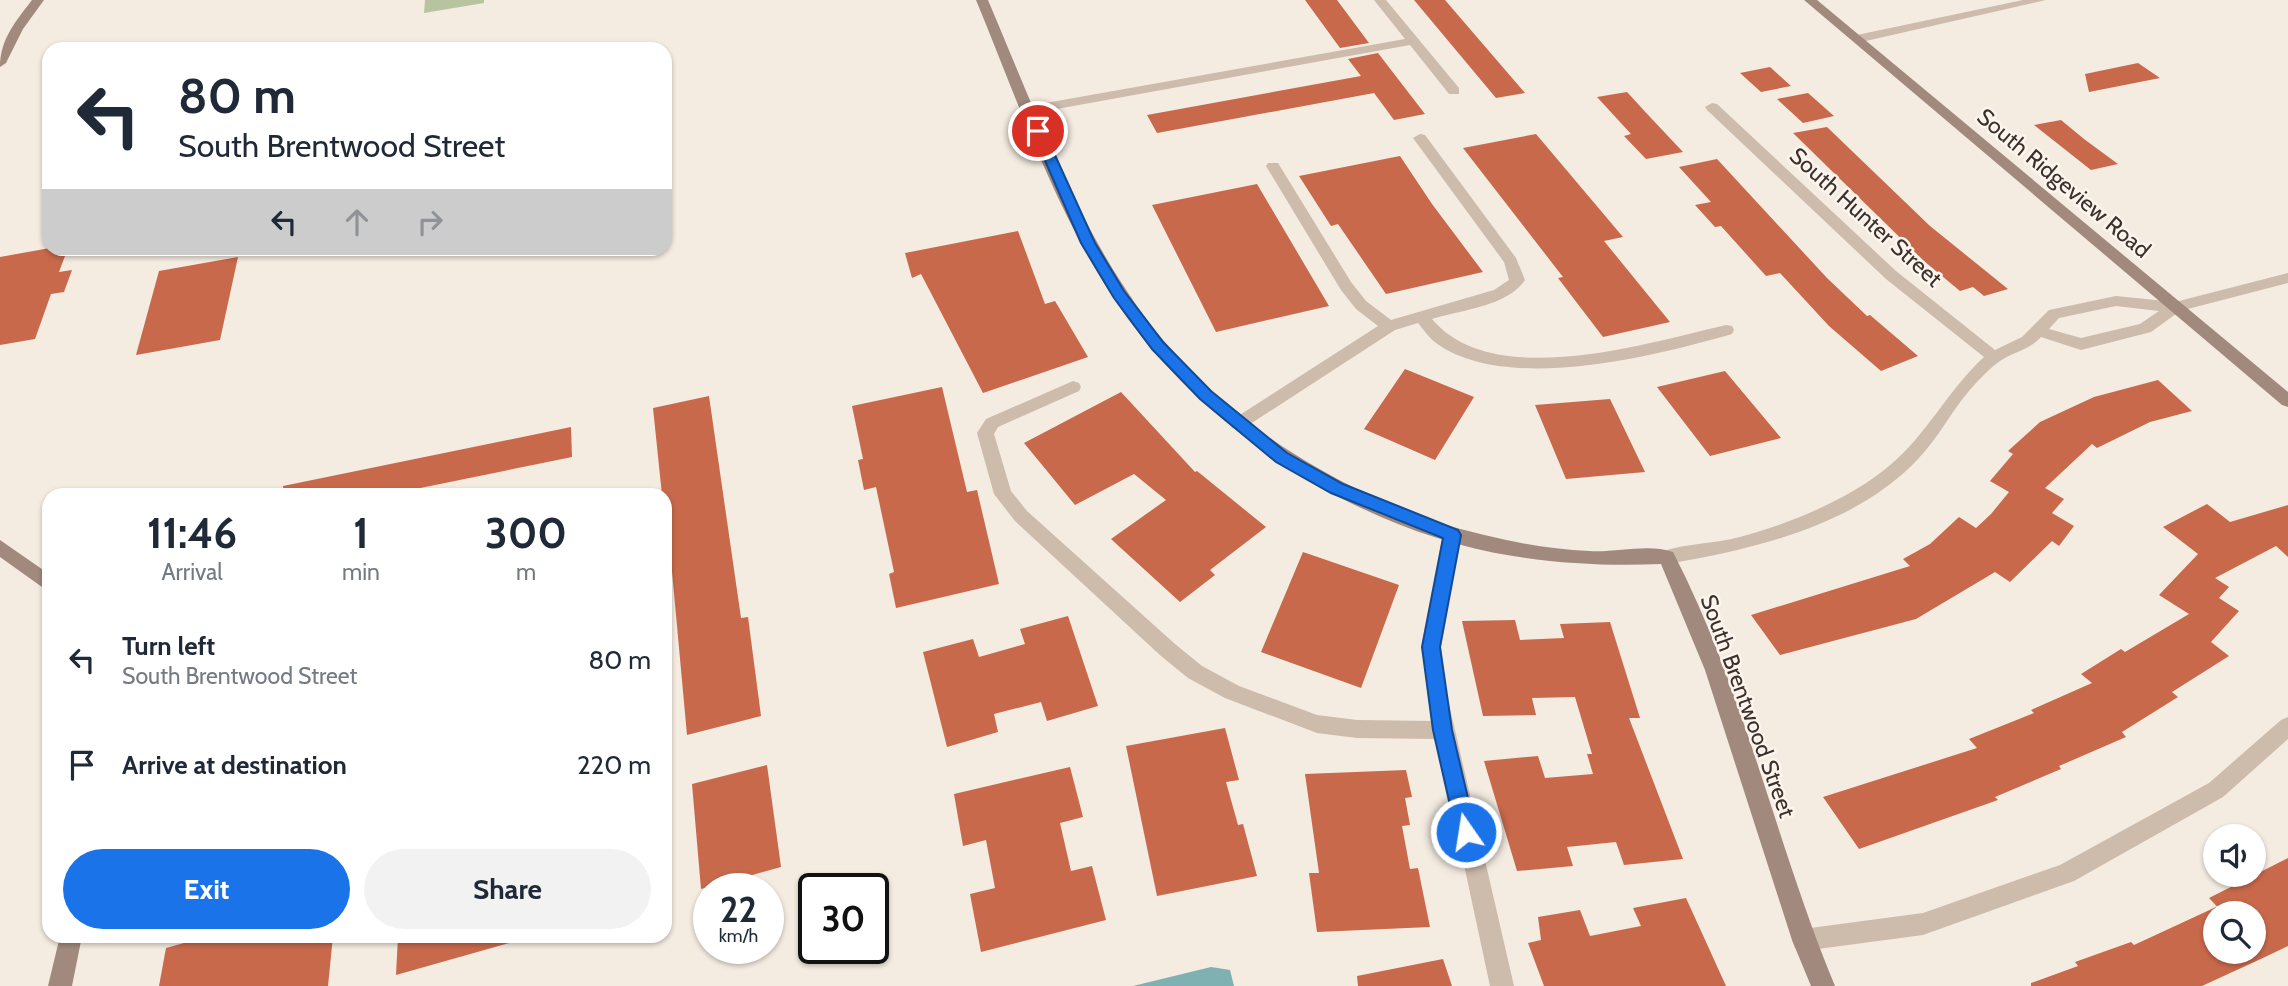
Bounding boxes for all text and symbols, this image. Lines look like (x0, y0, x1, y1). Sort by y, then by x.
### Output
text: 80 m (178, 66, 296, 125)
icon: left (63, 70, 154, 161)
pin (1008, 101, 1068, 161)
street label: South Ridgeview Road (1972, 102, 2156, 264)
icon: arrive (1019, 112, 1057, 150)
text: South Brentwood Street (178, 126, 505, 165)
street label: South Hunter Street (1784, 141, 1948, 293)
icon: left (265, 203, 303, 241)
icon: ahead (338, 203, 376, 241)
icon: right (411, 203, 449, 241)
text: 11:46 (147, 507, 237, 559)
text: 1 (353, 507, 369, 559)
text: 300 (485, 507, 567, 559)
text: Arrival (161, 558, 223, 586)
text: min (342, 558, 380, 586)
text: m (516, 558, 536, 586)
street label: South Brentwood Street (1695, 591, 1801, 822)
text: Turn left (122, 630, 215, 662)
icon: left (63, 641, 101, 679)
text: 80 m (588, 644, 651, 676)
text: South Brentwood Street (122, 662, 357, 690)
icon: arrive (63, 746, 101, 784)
text: Arrive at destination (122, 749, 347, 781)
text: 220 m (577, 749, 651, 781)
position arrow (1429, 795, 1503, 869)
map controls (2203, 824, 2266, 964)
button: sound (2203, 824, 2266, 887)
button: Exit (63, 849, 350, 929)
button: Share (364, 849, 651, 929)
speed limit sign: 30 (798, 873, 889, 964)
text: 22 (720, 888, 757, 931)
button: search (2203, 901, 2266, 964)
text: km/h (719, 925, 758, 947)

